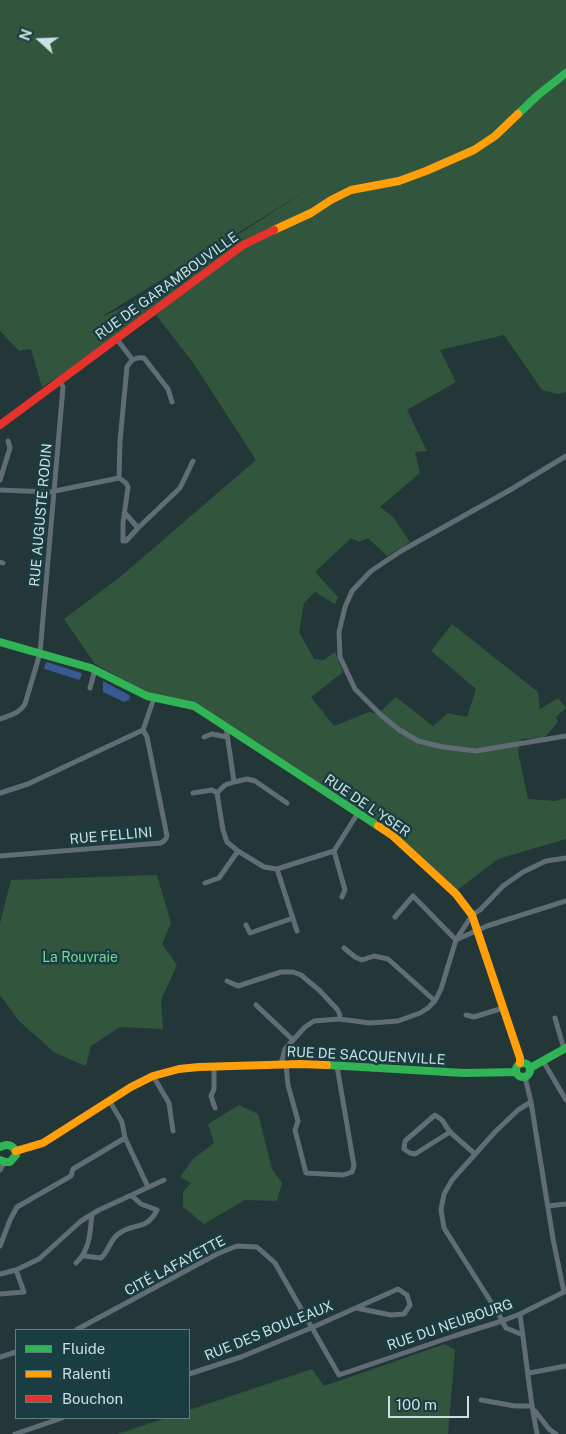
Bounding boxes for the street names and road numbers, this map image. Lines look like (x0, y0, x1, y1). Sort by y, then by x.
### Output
street label: RUE DE GARAMBOUVILLE (92, 229, 242, 343)
street label: RUE AUGUSTE RODIN (26, 443, 56, 587)
street label: RUE DE L'YSER (321, 771, 413, 841)
street label: RUE FELLINI (69, 824, 153, 848)
street label: RUE DE SACQUENVILLE (286, 1043, 446, 1069)
street label: CITÉ LAFAYETTE (122, 1232, 228, 1300)
street label: RUE DU NEUBOURG (385, 1296, 515, 1354)
street label: RUE DES BOULEAUX (202, 1298, 336, 1364)

